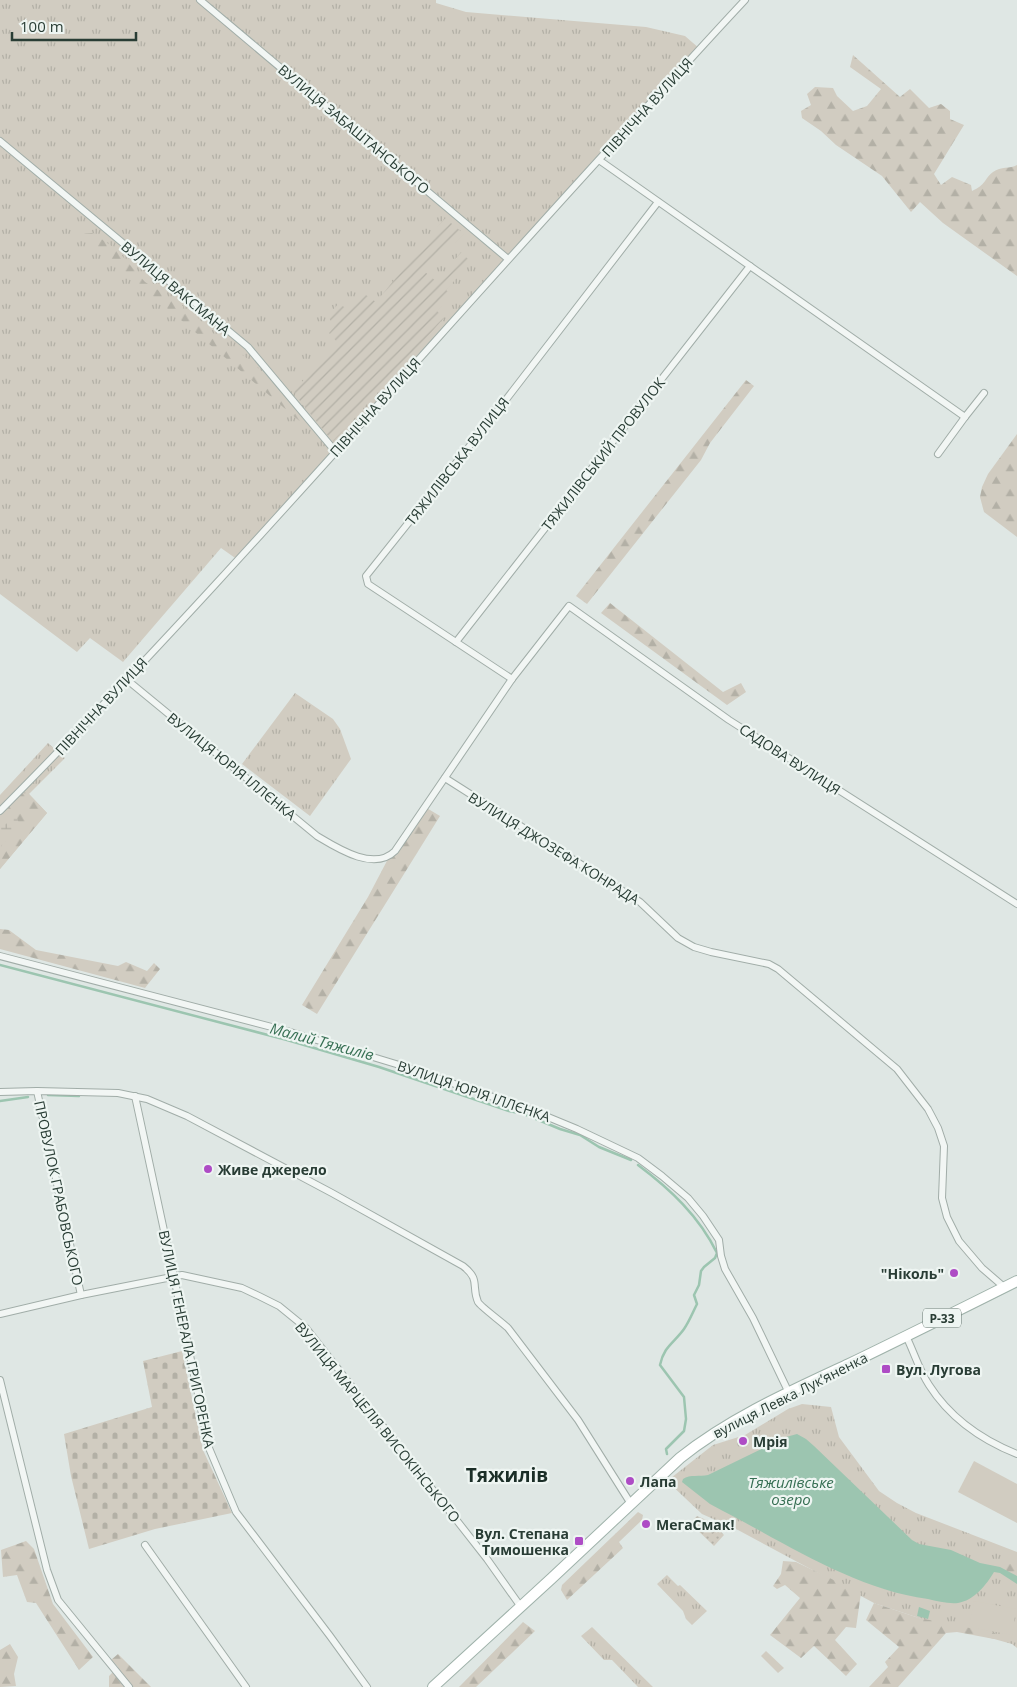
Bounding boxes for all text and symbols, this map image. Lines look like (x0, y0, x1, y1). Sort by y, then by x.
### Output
scale bar (12, 10, 136, 42)
text: 100 m (20, 16, 64, 36)
street label: ПІВНІЧНА ВУЛИЦЯ (597, 53, 697, 161)
street label: ВУЛИЦЯ ЗАБАШТАНСЬКОГО (274, 60, 434, 198)
street label: ВУЛИЦЯ ВАКСМАНА (117, 237, 235, 339)
street label: ПІВНІЧНА ВУЛИЦЯ (325, 353, 425, 461)
street label: ТЯЖИЛІВСЬКИЙ ПРОВУЛОК (537, 373, 669, 534)
street label: ТЯЖИЛІВСЬКА ВУЛИЦЯ (401, 393, 513, 529)
street label: ПІВНІЧНА ВУЛИЦЯ (51, 653, 151, 759)
street label: ВУЛИЦЯ ЮРІЯ ІЛЛЄНКА (164, 708, 301, 824)
street label: САДОВА ВУЛИЦЯ (736, 719, 844, 799)
street label: ВУЛИЦЯ ДЖОЗЕФА КОНРАДА (465, 787, 643, 909)
water label: Малий Тяжилів (268, 1018, 376, 1064)
street label: ВУЛИЦЯ ЮРІЯ ІЛЛЄНКА (395, 1056, 553, 1126)
street label: ПРОВУЛОК ГРАБОВСЬКОГО (30, 1099, 88, 1287)
place label: Живе джерело (218, 1160, 327, 1179)
marker: Живе джерело (202, 1163, 214, 1175)
street label: ВУЛИЦЯ ГЕНЕРАЛА ГРИГОРЕНКА (155, 1228, 219, 1450)
place label: "Ніколь" (881, 1264, 944, 1283)
marker: "Ніколь" (948, 1267, 960, 1279)
road number: Р-33 (923, 1309, 961, 1328)
street label: ВУЛИЦЯ МАРЦЕЛІЯ ВИСОКІНСЬКОГО (291, 1318, 465, 1526)
street label: вулиця Левка Лукʼяненка (709, 1348, 871, 1442)
place label: Вул. Лугова (896, 1360, 981, 1379)
marker: Вул. Лугова (880, 1363, 892, 1375)
place label: Мрія (753, 1432, 788, 1451)
marker: Мрія (737, 1435, 749, 1447)
district label: Тяжилів (466, 1462, 548, 1488)
place label: Лапа (640, 1472, 676, 1491)
water label: Тяжилівське озеро (748, 1472, 834, 1509)
marker: Лапа (624, 1475, 636, 1487)
place label: МегаСмак! (656, 1515, 735, 1534)
marker: МегаСмак! (640, 1518, 652, 1530)
place label: Вул. Степана Тимошенка (475, 1524, 569, 1559)
marker: Вул. Степана Тимошенка (573, 1535, 585, 1547)

